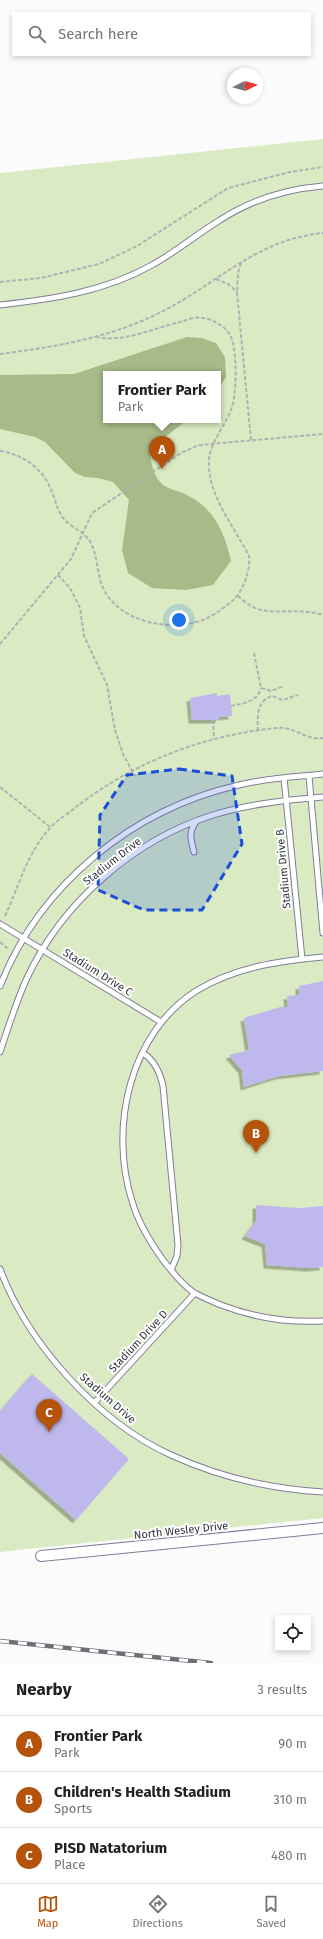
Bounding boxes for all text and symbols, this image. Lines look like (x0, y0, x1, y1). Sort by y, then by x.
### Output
search box (12, 12, 311, 56)
icon: search (26, 23, 48, 45)
text: Search here (58, 25, 138, 43)
north arrow (227, 68, 263, 104)
popup (103, 371, 221, 423)
text: Frontier Park (118, 381, 206, 399)
text: Park (118, 399, 143, 414)
pin: A (149, 436, 175, 469)
your location (169, 610, 189, 630)
street label: Stadium Drive B (274, 828, 293, 909)
street label: Stadium Drive (81, 835, 144, 888)
street label: Stadium Drive C (61, 946, 135, 999)
pin: B (243, 1120, 269, 1153)
street label: Stadium Drive D (106, 1308, 170, 1375)
street label: Stadium Drive (77, 1370, 138, 1426)
pin: C (36, 1399, 62, 1432)
street label: North Wesley Drive (133, 1519, 229, 1542)
map controls (275, 1615, 311, 1651)
button: locate (275, 1615, 311, 1651)
text: Nearby (16, 1679, 71, 1700)
text: 3 results (257, 1682, 307, 1697)
text: Frontier Park (54, 1727, 142, 1745)
text: A (25, 1736, 33, 1751)
text: 90 m (278, 1736, 307, 1751)
text: Park (54, 1745, 80, 1760)
text: Children's Health Stadium (54, 1783, 231, 1801)
text: B (25, 1792, 33, 1807)
text: 310 m (273, 1792, 307, 1807)
text: Sports (54, 1801, 92, 1816)
text: PISD Natatorium (54, 1839, 167, 1857)
text: C (25, 1848, 33, 1863)
text: 480 m (271, 1848, 307, 1863)
text: Place (54, 1857, 85, 1872)
tab: Map (37, 1893, 59, 1930)
tab: Directions (132, 1893, 183, 1930)
tab: Saved (256, 1893, 286, 1930)

